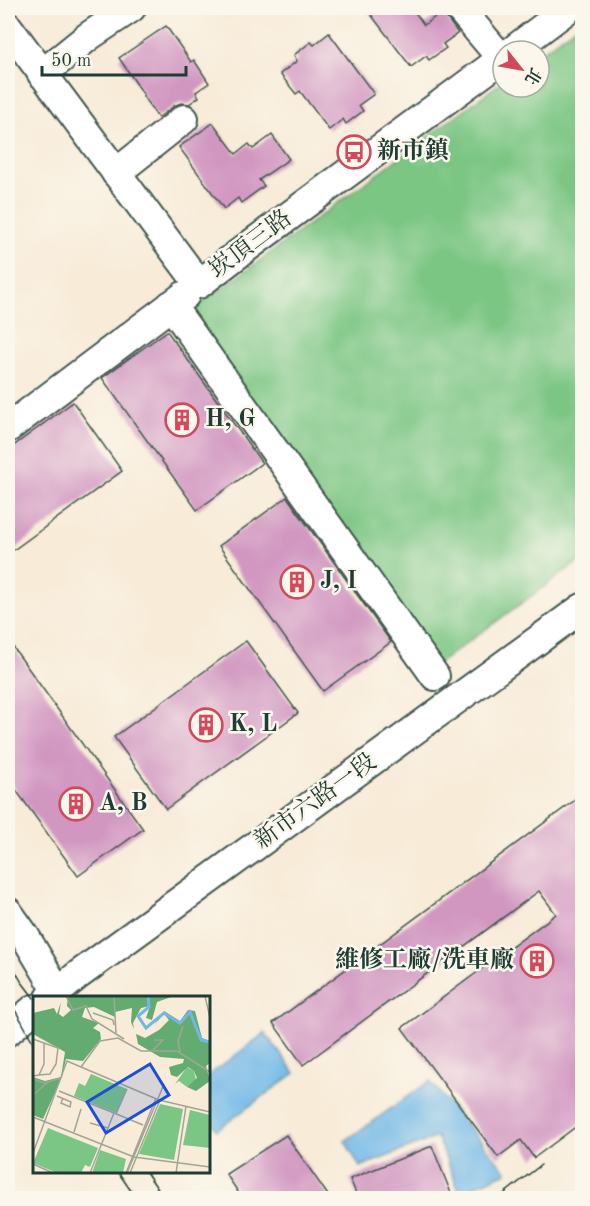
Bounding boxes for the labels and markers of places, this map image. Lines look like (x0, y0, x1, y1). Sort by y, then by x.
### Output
bus stop icon: 新市鎮 (336, 134, 372, 170)
place label: 新市鎮 (377, 137, 449, 164)
building icon: H, G (164, 402, 200, 438)
place label: H, G (205, 408, 256, 432)
building icon: J, I (279, 564, 315, 600)
place label: J, I (320, 570, 357, 594)
building icon: K, L (188, 707, 224, 743)
place label: K, L (229, 713, 277, 737)
building icon: A, B (58, 786, 94, 822)
place label: A, B (99, 792, 148, 816)
building icon: 維修工廠/洗車廠 (519, 943, 555, 979)
place label: 維修工廠/洗車廠 (335, 946, 514, 973)

